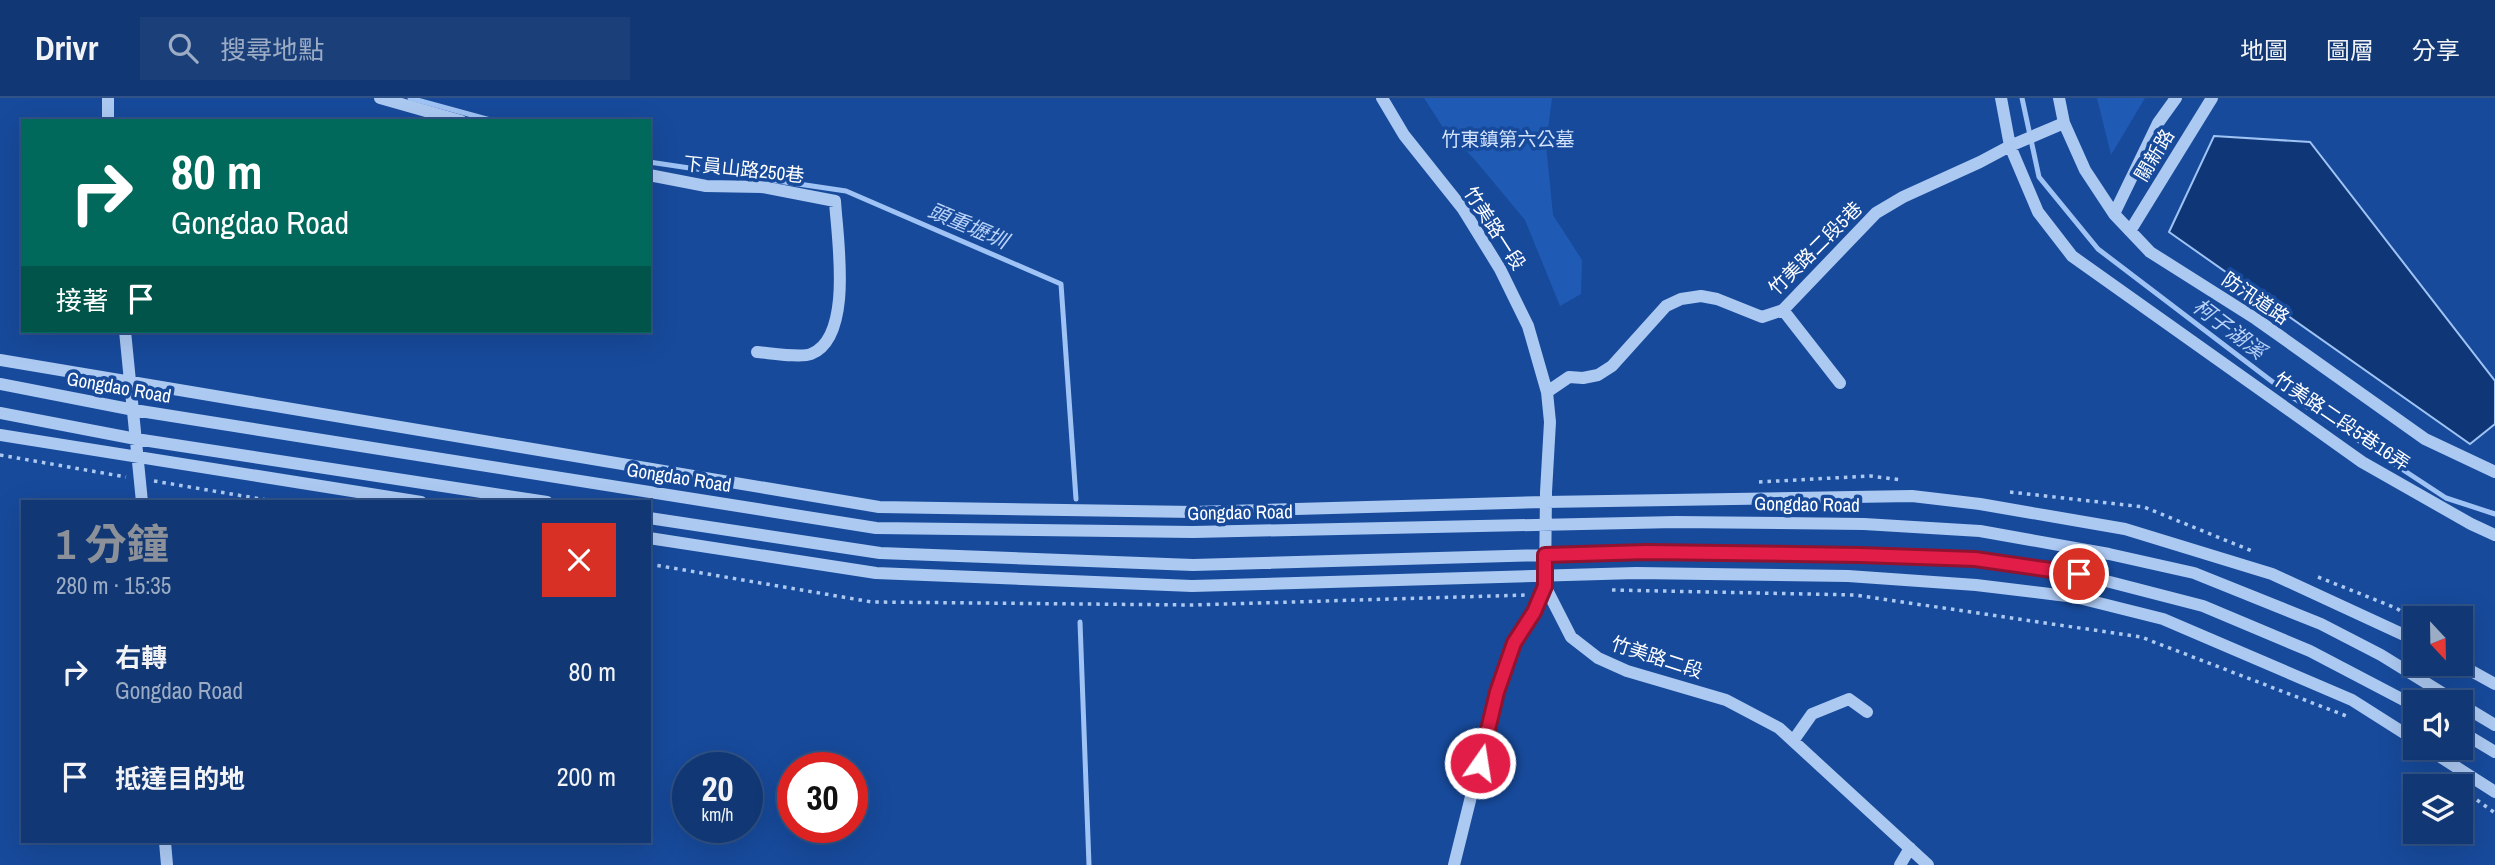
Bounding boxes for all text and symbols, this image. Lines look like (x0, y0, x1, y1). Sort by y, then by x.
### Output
search box (140, 17, 630, 80)
text: Drivr (35, 26, 98, 70)
icon: search (164, 29, 202, 67)
text: 搜尋地點 (220, 32, 324, 67)
text: 地圖 (2240, 34, 2288, 66)
text: 圖層 (2326, 34, 2374, 66)
text: 分享 (2412, 34, 2460, 66)
street label: 關新路 (2128, 124, 2180, 186)
park label: 竹東鎮第六公墓 (1441, 126, 1575, 152)
text: 80 m (171, 138, 263, 204)
icon: right (56, 147, 147, 238)
street label: 下員山路250巷 (682, 150, 806, 188)
street label: 竹美路一段 (1458, 181, 1532, 275)
street label: 竹美路二段5巷 (1762, 195, 1868, 301)
water label: 頭重壢圳 (924, 196, 1015, 256)
text: Gongdao Road (171, 201, 349, 244)
street label: 防汛道路 (2217, 266, 2295, 330)
icon: arrive (122, 280, 160, 318)
text: 接著 (56, 283, 108, 318)
water label: 柯子湖溪 (2187, 292, 2274, 367)
street label: Gongdao Road (65, 365, 173, 409)
street label: 竹美路二段5巷16弄 (2269, 366, 2415, 476)
street label: Gongdao Road (625, 456, 733, 498)
street label: Gongdao Road (1754, 490, 1860, 518)
street label: Gongdao Road (1187, 498, 1293, 526)
text: 1 分鐘 (56, 516, 169, 572)
button: close (542, 523, 616, 597)
pin (2049, 544, 2109, 604)
icon: arrive (2060, 555, 2098, 593)
text: 280 m · 15:35 (56, 570, 171, 601)
north arrow (2403, 606, 2473, 676)
map controls (2403, 606, 2473, 844)
street label: 竹美路二段 (1608, 630, 1706, 684)
text: 右轉 (115, 640, 167, 675)
icon: right (56, 653, 94, 691)
text: 80 m (569, 654, 616, 689)
text: Gongdao Road (115, 675, 243, 706)
button: sound (2403, 690, 2473, 760)
position arrow (1443, 726, 1517, 800)
speed limit sign: 30 (777, 752, 868, 843)
icon: arrive (56, 758, 94, 796)
text: 200 m (557, 759, 616, 794)
text: 抵達目的地 (115, 761, 245, 796)
text: 20 (702, 765, 733, 812)
button: layers (2403, 774, 2473, 844)
text: km/h (702, 802, 734, 827)

